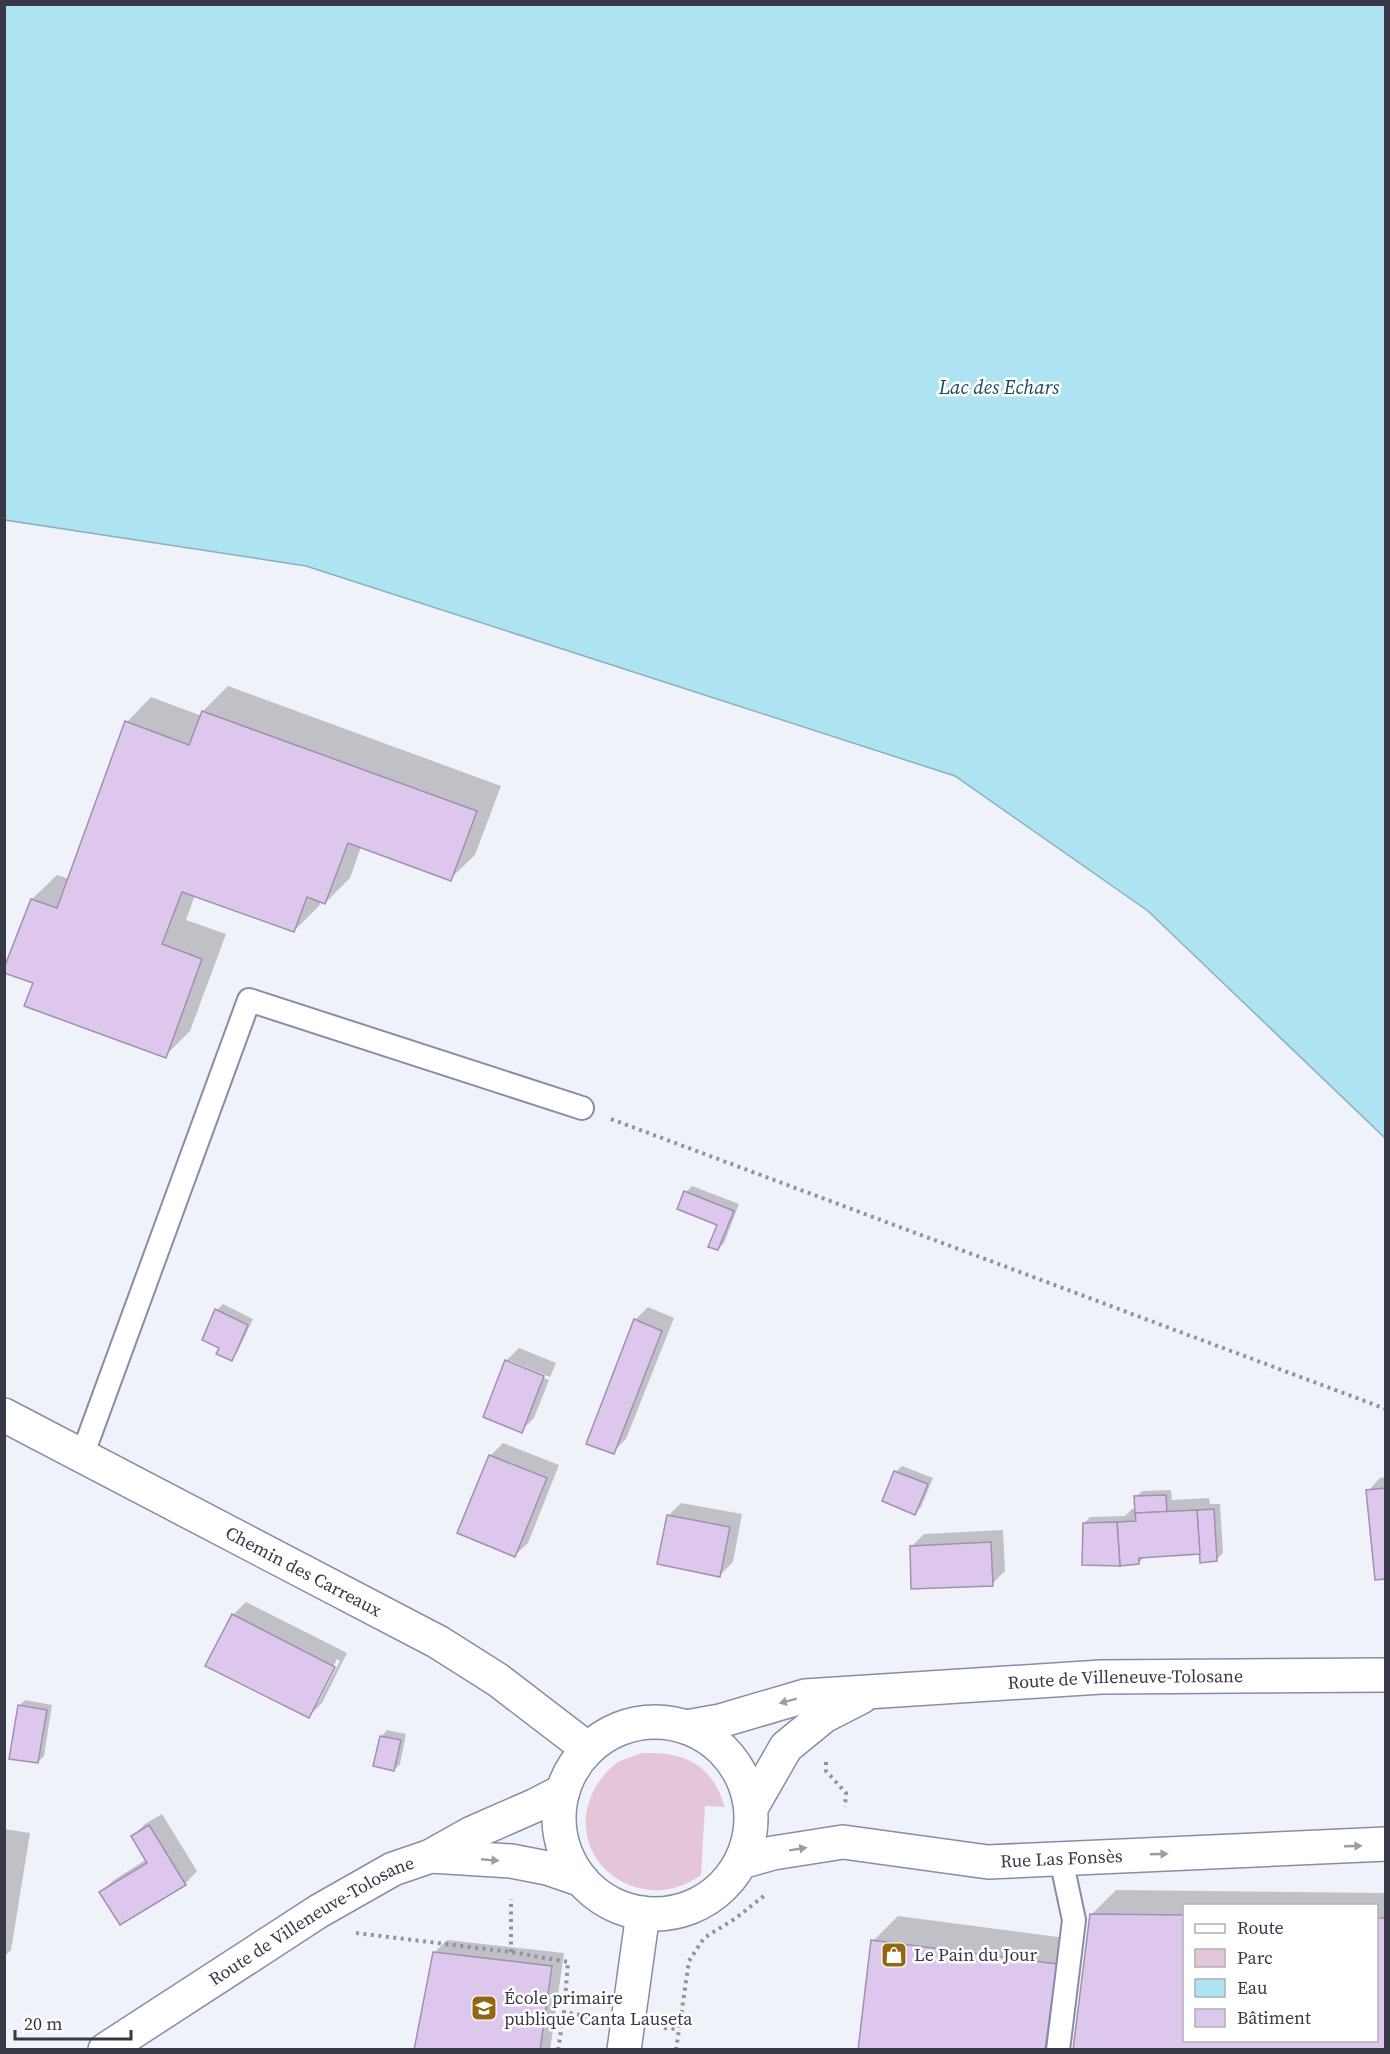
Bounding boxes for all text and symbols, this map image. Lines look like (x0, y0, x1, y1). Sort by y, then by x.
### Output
water label: Lac des Echars (938, 373, 1060, 401)
street label: Chemin des Carreaux (221, 1520, 387, 1623)
street label: Route de Villeneuve-Tolosane (1007, 1663, 1243, 1695)
one-way arrow (779, 1697, 797, 1706)
one-way arrow (1344, 1841, 1363, 1850)
street label: Rue Las Fonsès (1000, 1843, 1123, 1873)
one-way arrow (788, 1845, 807, 1854)
one-way arrow (1149, 1849, 1168, 1858)
street label: Route de Villeneuve-Tolosane (204, 1850, 417, 1991)
one-way arrow (480, 1855, 499, 1865)
legend (1183, 1904, 1378, 2042)
text: Route (1237, 1915, 1284, 1940)
shop icon: Le Pain du Jour (879, 1940, 909, 1970)
place label: Le Pain du Jour (914, 1942, 1038, 1967)
text: Parc (1237, 1945, 1273, 1970)
text: Eau (1237, 1975, 1268, 2000)
place label: École primaire publique Canta Lauseta (504, 1985, 693, 2031)
school or university icon: École primaire publique Canta Lauseta (469, 1993, 499, 2023)
scale bar (15, 2003, 130, 2041)
text: Bâtiment (1237, 2005, 1311, 2030)
text: 20 m (24, 2011, 62, 2036)

